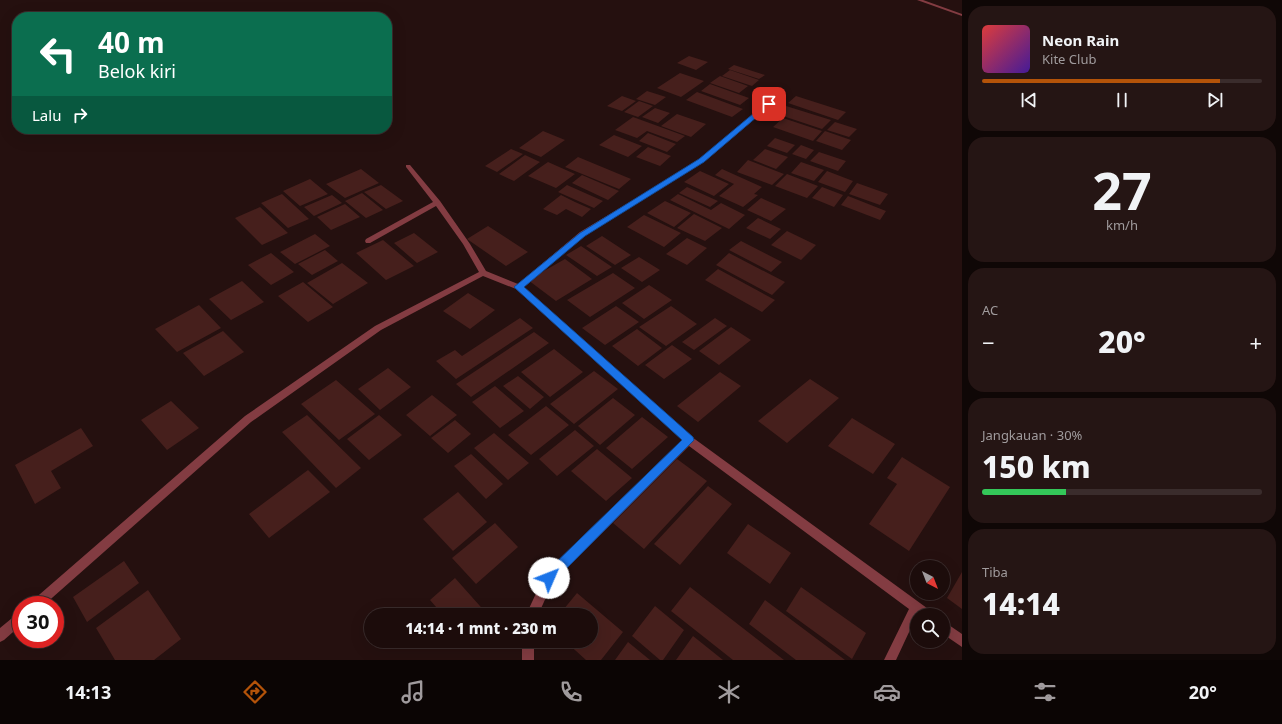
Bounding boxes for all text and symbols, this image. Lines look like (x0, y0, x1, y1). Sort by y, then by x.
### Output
text: 40 m (98, 23, 165, 61)
icon: left (32, 28, 84, 80)
text: Neon Rain (1042, 30, 1119, 50)
text: Kite Club (1042, 50, 1096, 68)
text: Belok kiri (98, 59, 176, 83)
pin (752, 87, 786, 121)
icon: previous (1018, 89, 1040, 111)
icon: pause (1111, 89, 1133, 111)
icon: next (1204, 89, 1226, 111)
icon: arrive (758, 93, 780, 115)
icon: right (69, 104, 91, 126)
text: Lalu (32, 105, 61, 125)
text: 27 (1092, 154, 1152, 225)
text: km/h (1106, 216, 1138, 234)
text: AC (982, 301, 998, 319)
text: 20° (1098, 321, 1146, 362)
text: − (982, 327, 995, 357)
text: + (1249, 327, 1262, 357)
text: Jangkauan · 30% (982, 426, 1082, 444)
text: 150 km (982, 446, 1091, 487)
position arrow (528, 557, 570, 599)
north arrow (910, 560, 950, 600)
map controls (910, 560, 950, 648)
text: Tiba (982, 563, 1008, 581)
text: 14:14 (982, 583, 1060, 624)
speed limit sign: 30 (12, 596, 64, 648)
button: search (910, 608, 950, 648)
text: 14:14 · 1 mnt · 230 m (405, 618, 557, 638)
icon: directions (241, 678, 269, 706)
icon: music (399, 678, 427, 706)
icon: phone (557, 678, 585, 706)
icon: climate (715, 678, 743, 706)
icon: car (873, 678, 901, 706)
icon: filters (1031, 678, 1059, 706)
text: 14:13 (65, 680, 111, 704)
text: 20° (1189, 680, 1217, 704)

